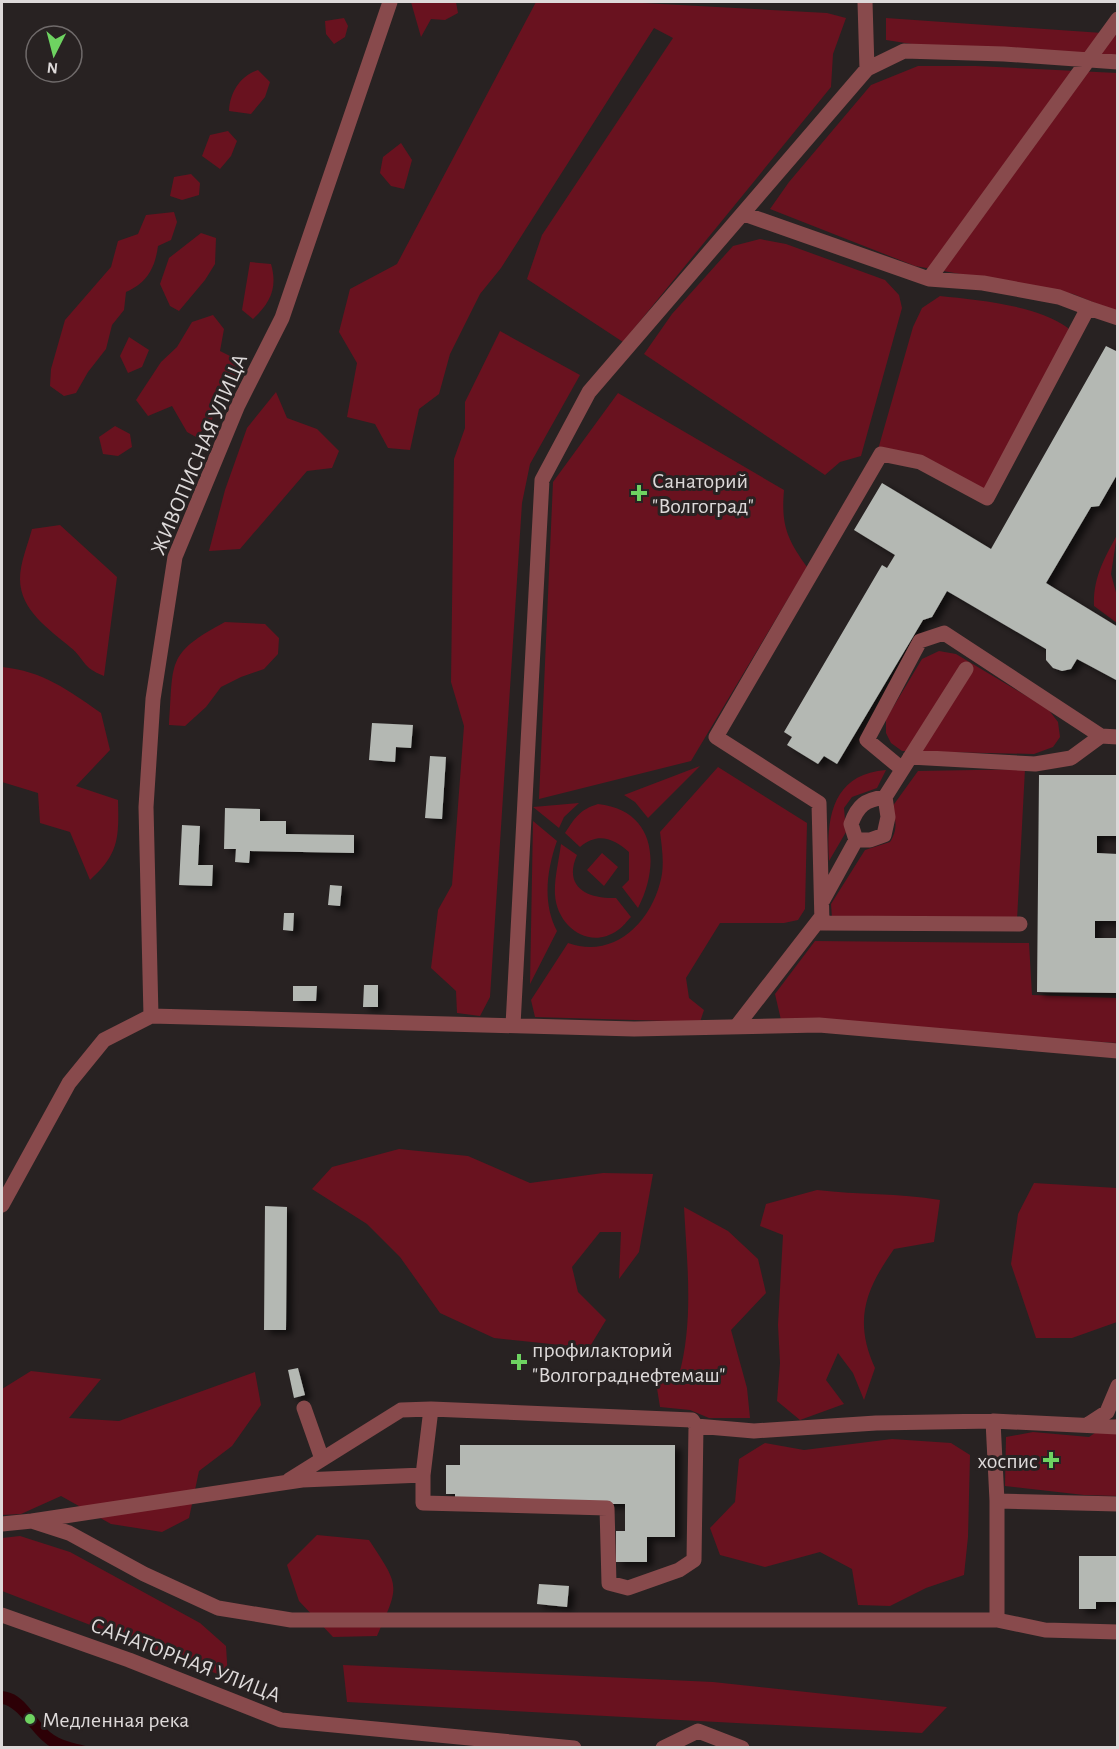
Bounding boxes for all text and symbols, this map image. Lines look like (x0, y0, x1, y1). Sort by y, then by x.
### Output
north arrow (24, 24, 84, 84)
text: N (46, 59, 59, 76)
street label: ЖИВОПИСНАЯ УЛИЦА (147, 351, 251, 558)
place label: Санаторий "Волгоград" (652, 470, 754, 517)
marker: Санаторий "Волгоград" (630, 484, 648, 502)
place label: профилакторий "Волгограднефтемаш" (532, 1339, 725, 1386)
marker: профилакторий "Волгограднефтемаш" (510, 1353, 528, 1371)
place label: хоспис (977, 1450, 1038, 1472)
marker: хоспис (1042, 1451, 1060, 1469)
street label: САНАТОРНАЯ УЛИЦА (88, 1614, 284, 1706)
place label: Медленная река (42, 1709, 189, 1731)
marker: Медленная река (23, 1712, 37, 1726)

